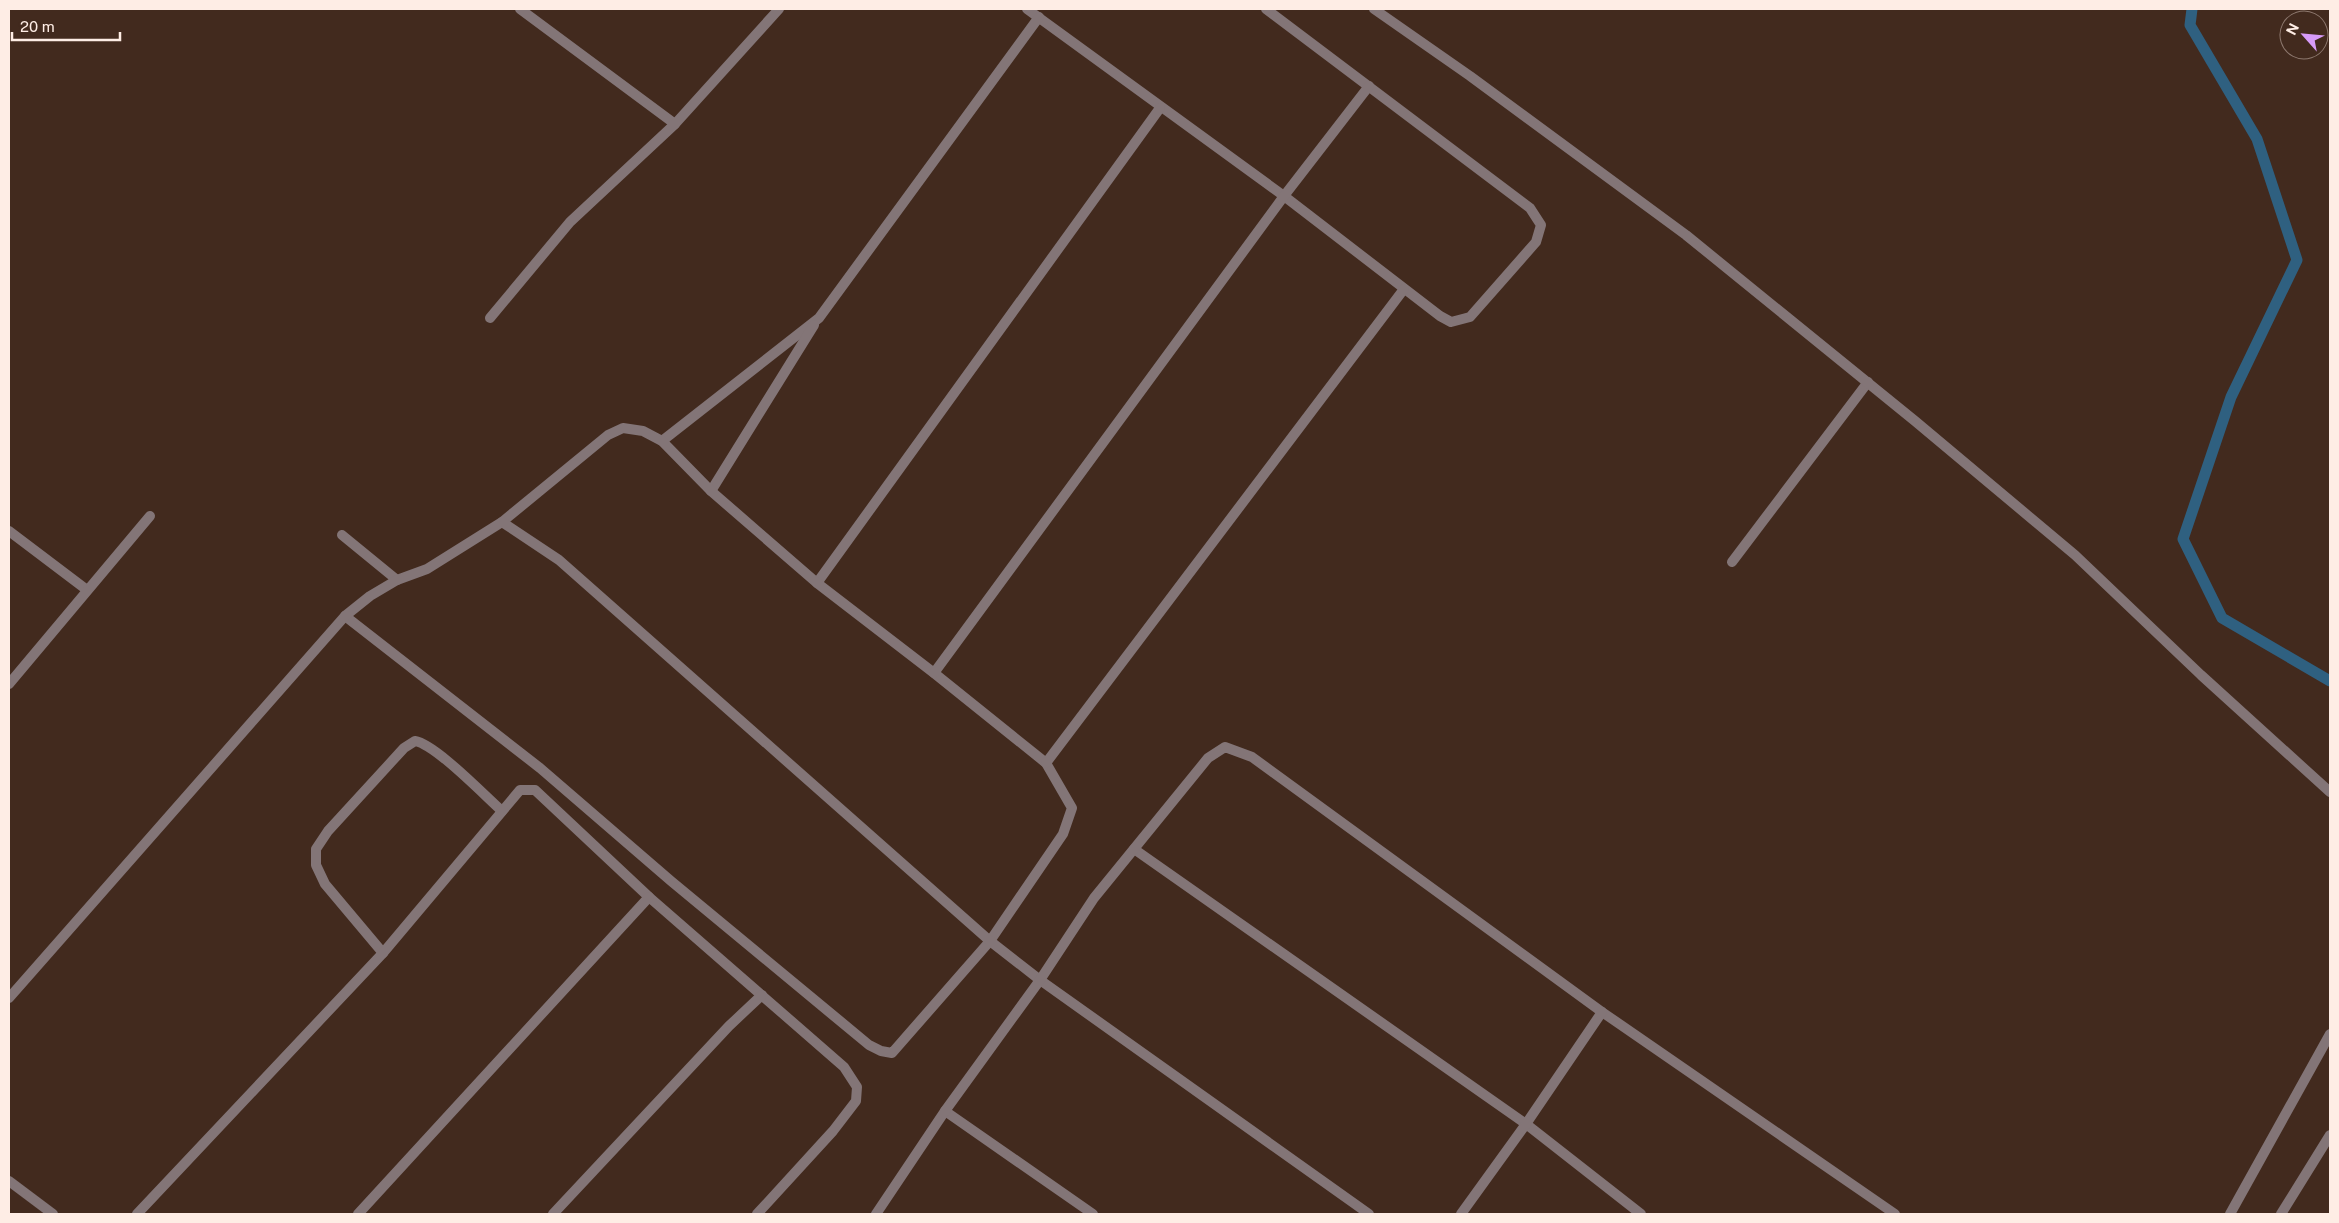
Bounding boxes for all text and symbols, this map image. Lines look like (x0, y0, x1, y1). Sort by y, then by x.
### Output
scale bar (12, 10, 120, 42)
north arrow (2279, 10, 2329, 60)
text: 20 m (20, 18, 55, 35)
text: N (2283, 21, 2302, 38)

